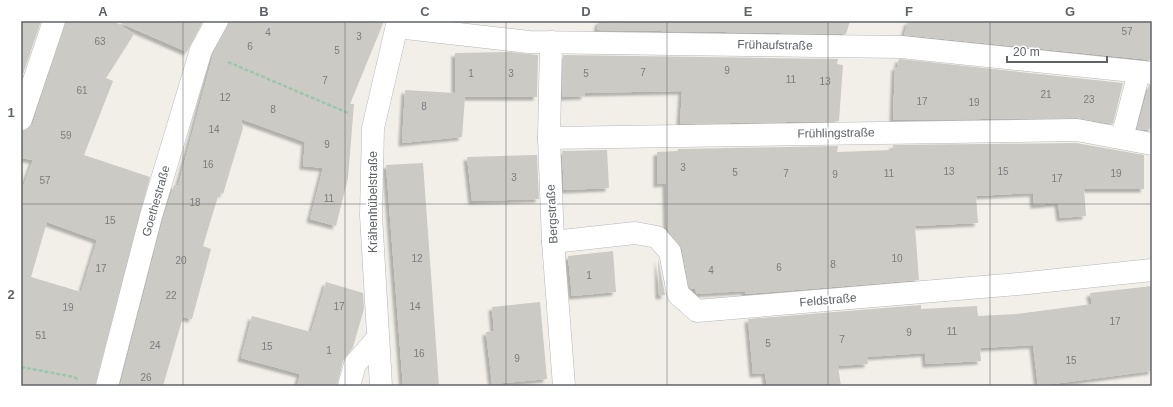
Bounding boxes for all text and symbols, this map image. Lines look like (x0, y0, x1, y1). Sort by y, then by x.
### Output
text: A (98, 4, 108, 19)
text: B (259, 4, 269, 19)
text: C (420, 4, 430, 19)
text: D (581, 4, 591, 19)
text: E (744, 4, 753, 19)
text: F (905, 4, 913, 19)
text: G (1065, 4, 1075, 19)
house number: 57 (1121, 26, 1133, 37)
house number: 4 (265, 27, 271, 38)
house number: 3 (356, 31, 362, 42)
house number: 63 (94, 36, 106, 47)
street label: Frühaufstraße (737, 37, 813, 53)
scale bar (1007, 38, 1107, 64)
house number: 6 (247, 41, 253, 52)
house number: 5 (334, 45, 340, 56)
text: 20 m (1013, 45, 1040, 59)
house number: 9 (724, 65, 730, 76)
house number: 7 (640, 67, 646, 78)
house number: 1 (468, 68, 474, 79)
house number: 3 (508, 68, 514, 79)
house number: 5 (583, 68, 589, 79)
house number: 11 (786, 74, 797, 85)
house number: 7 (322, 75, 328, 86)
house number: 13 (819, 76, 831, 87)
house number: 61 (76, 85, 88, 96)
house number: 21 (1040, 89, 1052, 100)
house number: 12 (219, 92, 231, 103)
house number: 23 (1083, 94, 1095, 105)
house number: 17 (916, 96, 928, 107)
house number: 19 (968, 97, 980, 108)
house number: 8 (421, 101, 427, 112)
house number: 8 (270, 104, 276, 115)
text: 1 (7, 105, 15, 120)
house number: 14 (208, 124, 220, 135)
street label: Frühlingstraße (797, 125, 875, 141)
house number: 59 (60, 130, 72, 141)
house number: 9 (324, 139, 330, 150)
street label: Krähenhübelstraße (366, 151, 380, 253)
house number: 16 (202, 159, 214, 170)
house number: 3 (680, 162, 686, 173)
street label: Goethestraße (139, 163, 173, 238)
house number: 13 (943, 166, 955, 177)
house number: 15 (997, 166, 1009, 177)
house number: 5 (732, 167, 738, 178)
house number: 7 (783, 168, 789, 179)
house number: 11 (884, 168, 895, 179)
house number: 19 (1110, 168, 1122, 179)
house number: 9 (832, 169, 838, 180)
house number: 3 (511, 172, 517, 183)
house number: 17 (1051, 173, 1063, 184)
house number: 57 (39, 175, 51, 186)
street label: Bergstraße (543, 184, 561, 244)
house number: 11 (324, 193, 335, 204)
house number: 18 (189, 197, 201, 208)
house number: 15 (104, 215, 116, 226)
house number: 12 (411, 253, 423, 264)
house number: 10 (891, 253, 903, 264)
house number: 20 (175, 255, 187, 266)
house number: 8 (830, 259, 836, 270)
house number: 6 (776, 262, 782, 273)
house number: 17 (95, 263, 107, 274)
house number: 4 (708, 265, 714, 276)
house number: 1 (586, 270, 592, 281)
text: 2 (7, 287, 15, 302)
house number: 22 (165, 290, 177, 301)
street label: Feldstraße (799, 290, 857, 309)
house number: 17 (333, 301, 345, 312)
house number: 14 (409, 301, 421, 312)
house number: 19 (62, 302, 74, 313)
house number: 17 (1109, 316, 1121, 327)
house number: 11 (947, 326, 958, 337)
house number: 9 (906, 327, 912, 338)
house number: 51 (35, 330, 47, 341)
house number: 7 (839, 334, 845, 345)
house number: 5 (765, 338, 771, 349)
house number: 24 (149, 340, 161, 351)
house number: 15 (261, 341, 273, 352)
house number: 1 (326, 345, 332, 356)
house number: 16 (413, 348, 425, 359)
house number: 9 (514, 353, 520, 364)
house number: 15 (1065, 355, 1077, 366)
house number: 26 (140, 372, 152, 383)

